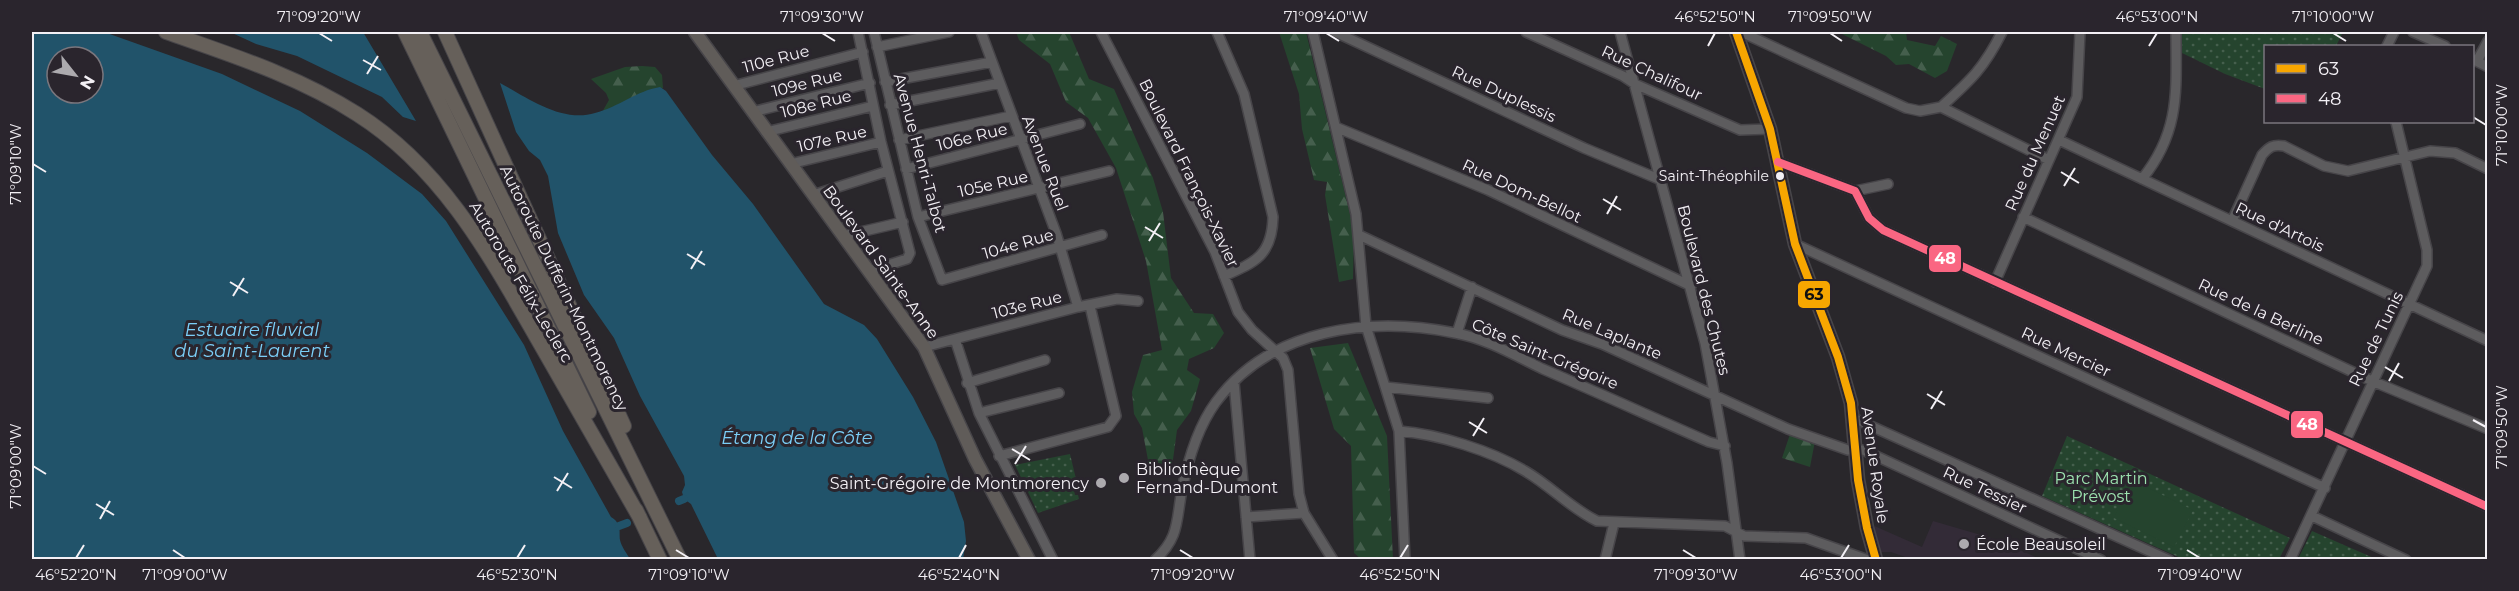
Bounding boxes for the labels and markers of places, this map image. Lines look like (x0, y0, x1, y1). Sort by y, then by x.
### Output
place label: Saint-Théophile (1659, 167, 1769, 185)
marker: Saint-Théophile (1774, 170, 1786, 182)
place label: Bibliothèque Fernand-Dumont (1136, 460, 1279, 497)
marker: Bibliothèque Fernand-Dumont (1117, 471, 1131, 485)
place label: Saint-Grégoire de Montmorency (830, 474, 1089, 493)
marker: Saint-Grégoire de Montmorency (1094, 476, 1108, 490)
place label: École Beausoleil (1976, 535, 2106, 554)
marker: École Beausoleil (1957, 537, 1971, 551)

